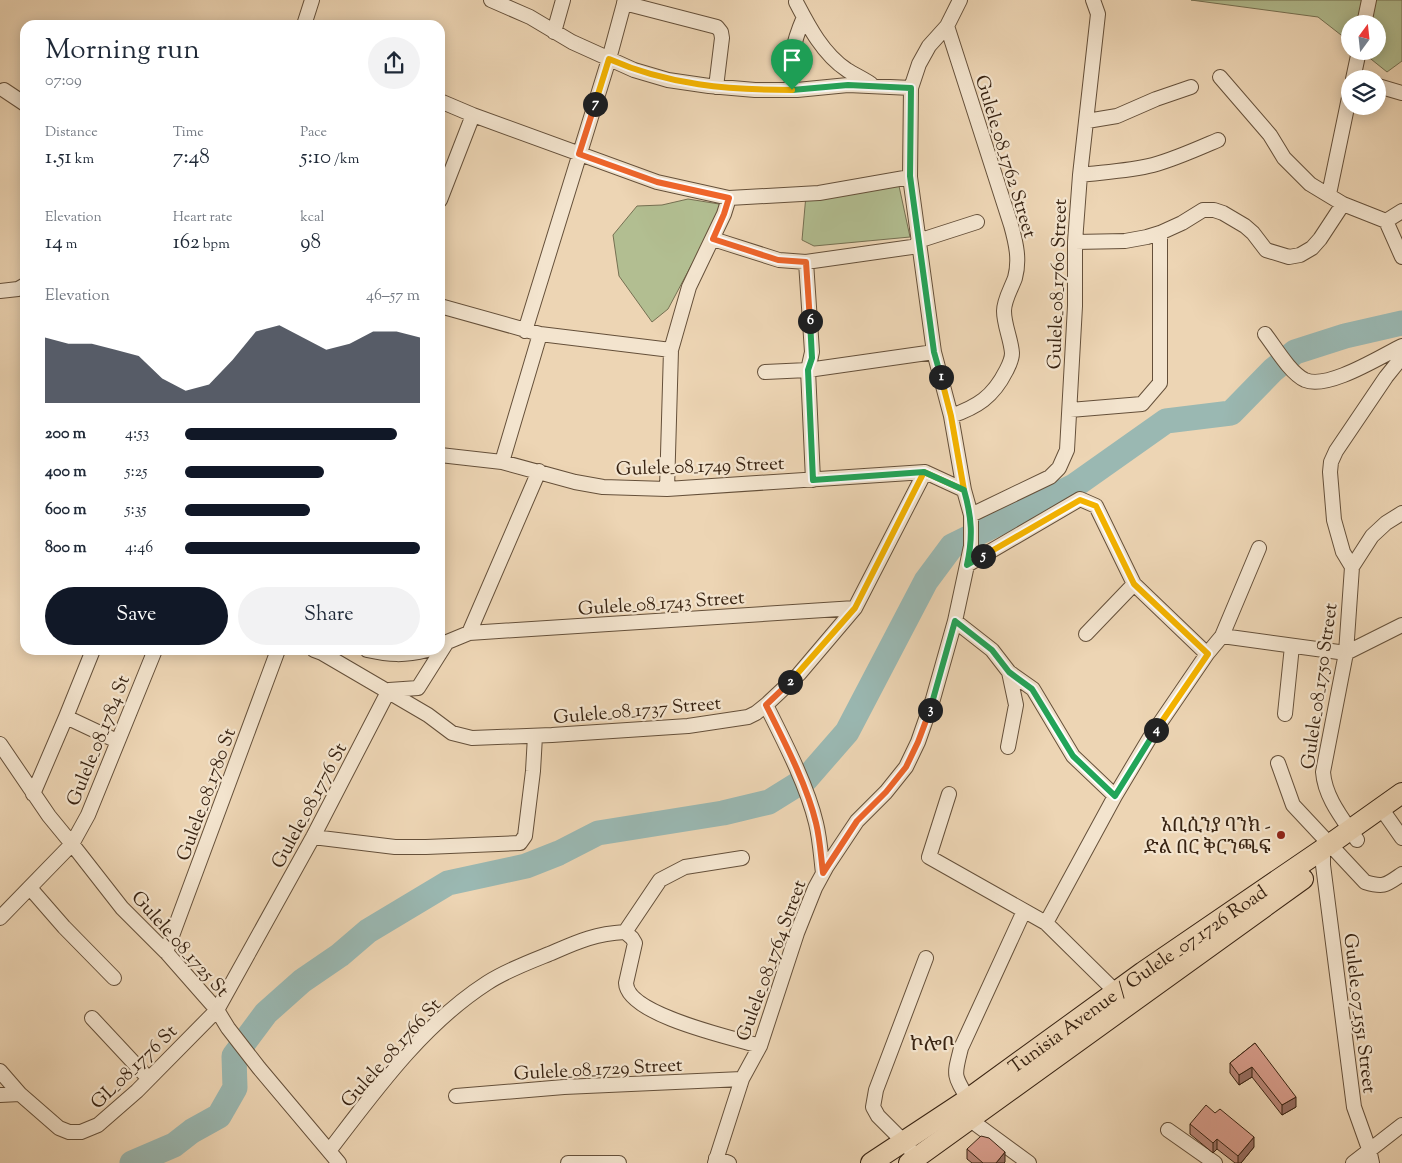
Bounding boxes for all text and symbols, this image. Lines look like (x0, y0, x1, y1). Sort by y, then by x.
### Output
north arrow (1341, 15, 1386, 60)
map controls (1341, 15, 1386, 115)
text: Morning run (45, 31, 200, 71)
button: share (368, 37, 420, 89)
pin (771, 39, 813, 90)
icon: arrive (778, 46, 806, 74)
text: 07:09 (45, 70, 82, 93)
button: layers (1341, 70, 1386, 115)
street label: Gulele_08_1762 Street (967, 72, 1042, 242)
pin: 7 (582, 92, 608, 116)
text: 7 (592, 94, 599, 114)
text: Distance (45, 123, 98, 143)
text: Time (173, 123, 204, 143)
text: Pace (300, 123, 327, 143)
text: 1.51 (45, 143, 72, 173)
text: 7:48 (173, 143, 210, 173)
text: 5:10 (300, 143, 331, 173)
text: km (72, 150, 94, 170)
text: /km (331, 150, 359, 170)
street label: Gulele_08_1760 Street (1042, 198, 1075, 370)
text: Elevation (45, 208, 102, 228)
text: Heart rate (173, 208, 232, 228)
text: kcal (300, 208, 324, 228)
text: 14 (45, 228, 63, 258)
text: 162 (173, 228, 200, 258)
text: 98 (300, 228, 321, 258)
text: m (63, 235, 77, 255)
text: bpm (200, 235, 230, 255)
text: Elevation (45, 285, 110, 308)
text: 46–57 m (366, 285, 420, 308)
pin: 6 (798, 308, 822, 334)
text: 6 (807, 311, 814, 331)
pin: 1 (928, 364, 954, 390)
text: 1 (939, 367, 944, 387)
text: 200 m (45, 423, 86, 446)
text: 4:53 (125, 423, 149, 446)
street label: Gulele_08_1749 Street (615, 451, 785, 484)
text: 400 m (45, 461, 87, 484)
text: 5:25 (125, 461, 148, 484)
text: 600 m (45, 499, 87, 522)
text: 5:35 (125, 499, 147, 522)
text: 800 m (45, 537, 87, 560)
text: 4:46 (125, 537, 153, 560)
pin: 5 (970, 544, 996, 568)
text: 5 (981, 546, 986, 566)
street label: Gulele_08_1743 Street (577, 585, 746, 624)
button: Save (45, 587, 228, 645)
button: Share (238, 587, 420, 645)
street label: Gulele_08_1750 Street (1295, 601, 1346, 771)
pin: 2 (778, 670, 802, 694)
street label: Gulele_08_1784 St (61, 671, 138, 810)
text: 2 (787, 672, 794, 692)
street label: Gulele_08_1737 Street (552, 691, 723, 732)
pin: 3 (918, 698, 942, 722)
text: 3 (928, 700, 933, 720)
pin: 4 (1144, 718, 1168, 742)
text: 4 (1153, 720, 1160, 740)
street label: Gulele_08_1780 St (171, 724, 244, 865)
street label: Gulele_08_1776 St (266, 738, 355, 874)
place label: አቢሲንያ ባንክ - ድል በር ቅርንጫፍ (1144, 813, 1271, 862)
marker: አቢሲንያ ባንክ - ድል በር ቅርንጫፍ (1275, 829, 1287, 841)
street label: Gulele_08_1764 Street (731, 876, 814, 1045)
street label: Tunisia Avenue / Gulele _07_1726 Road (1004, 880, 1274, 1081)
street label: Gulele_08_1725 St (124, 885, 235, 1004)
street label: Gulele_07_1551 Street (1335, 932, 1382, 1095)
street label: Gulele_08_1766 St (335, 993, 449, 1114)
street label: GL_08_1776 St (85, 1019, 185, 1116)
district label: ኮሎቦ (910, 1031, 954, 1060)
street label: Gulele_08_1729 Street (513, 1053, 684, 1088)

